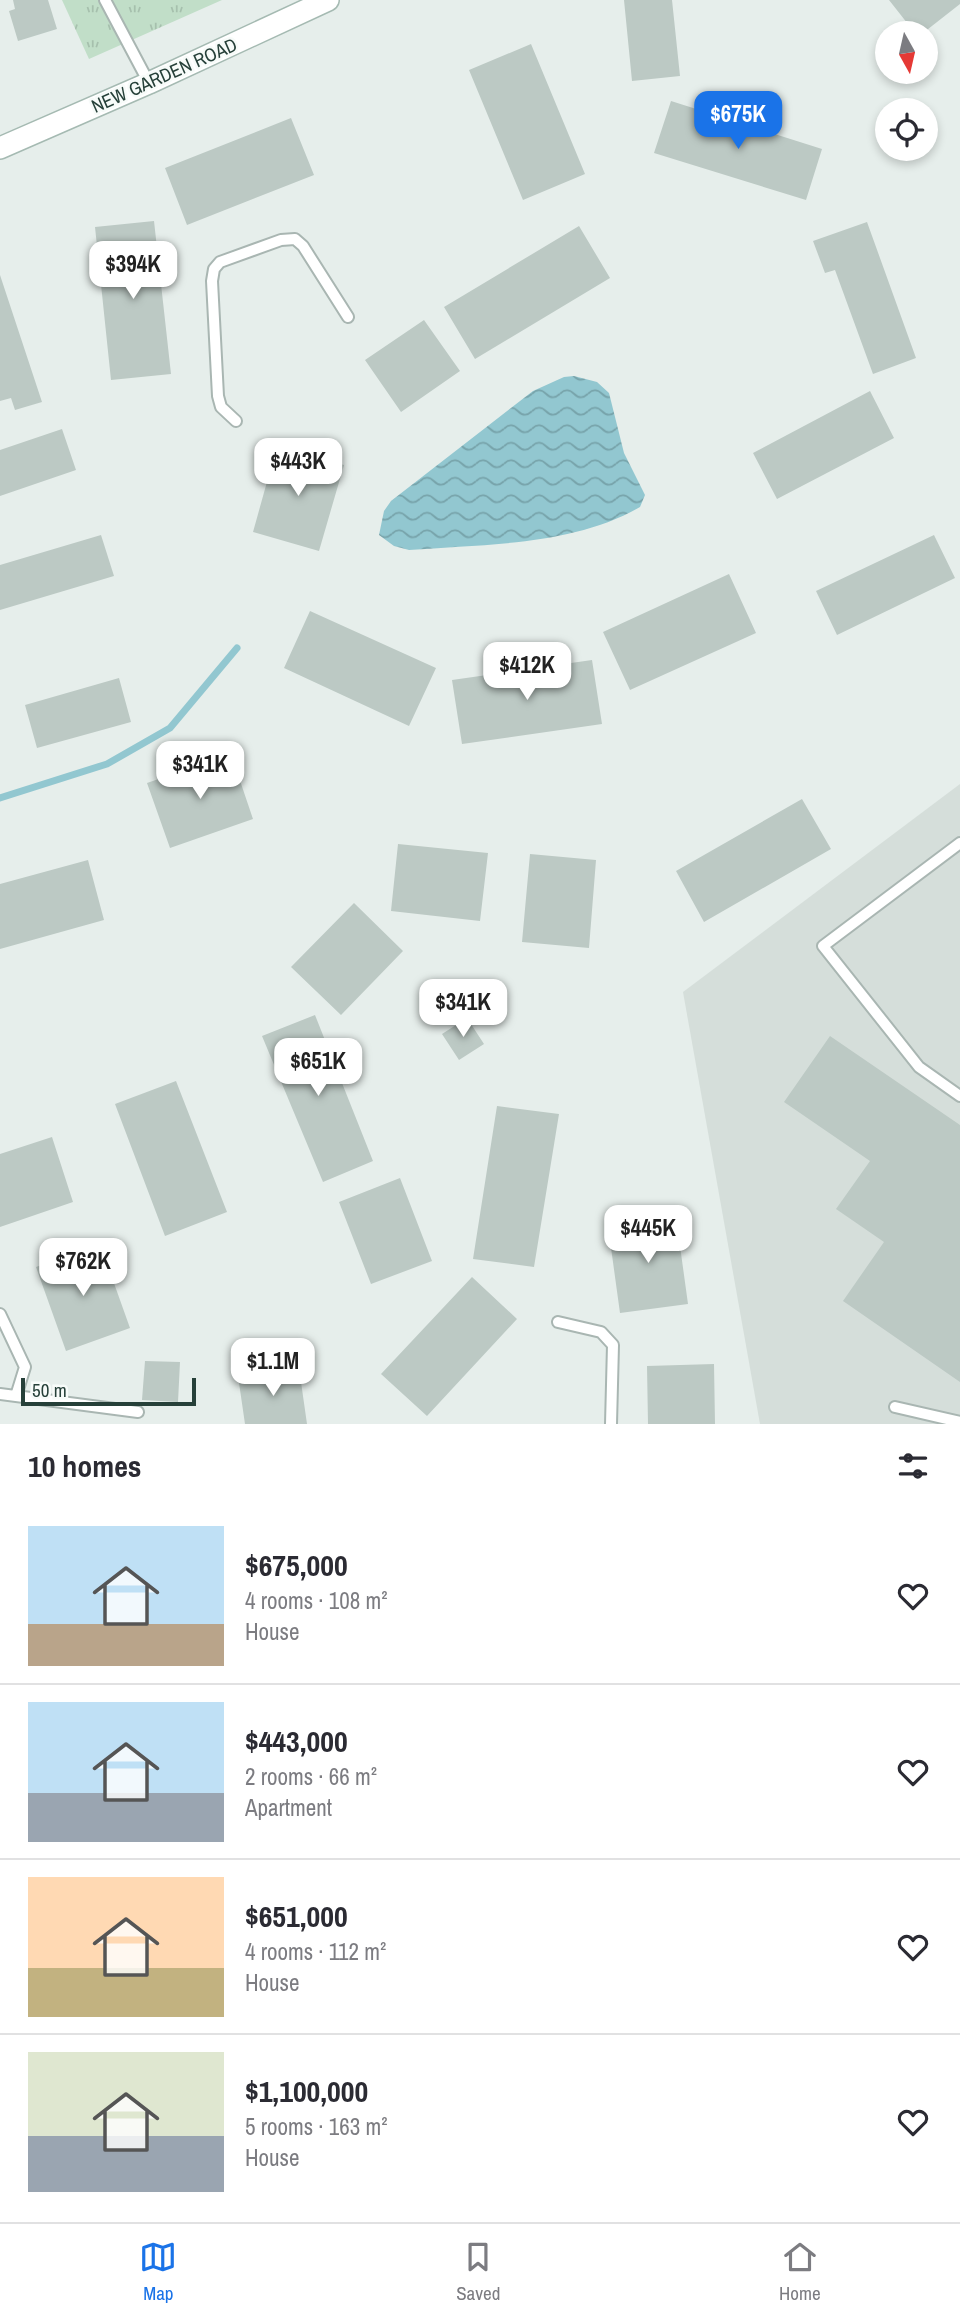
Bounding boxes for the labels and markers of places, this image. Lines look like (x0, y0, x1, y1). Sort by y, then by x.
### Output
pin: $675K (689, 92, 787, 151)
pin: $394K (84, 242, 182, 301)
pin: $443K (249, 438, 347, 498)
pin: $412K (478, 642, 576, 702)
pin: $341K (151, 742, 249, 801)
pin: $341K (414, 979, 512, 1039)
pin: $651K (269, 1038, 367, 1098)
pin: $445K (599, 1206, 697, 1265)
pin: $762K (34, 1238, 132, 1298)
pin: $1.1M (224, 1338, 322, 1398)

